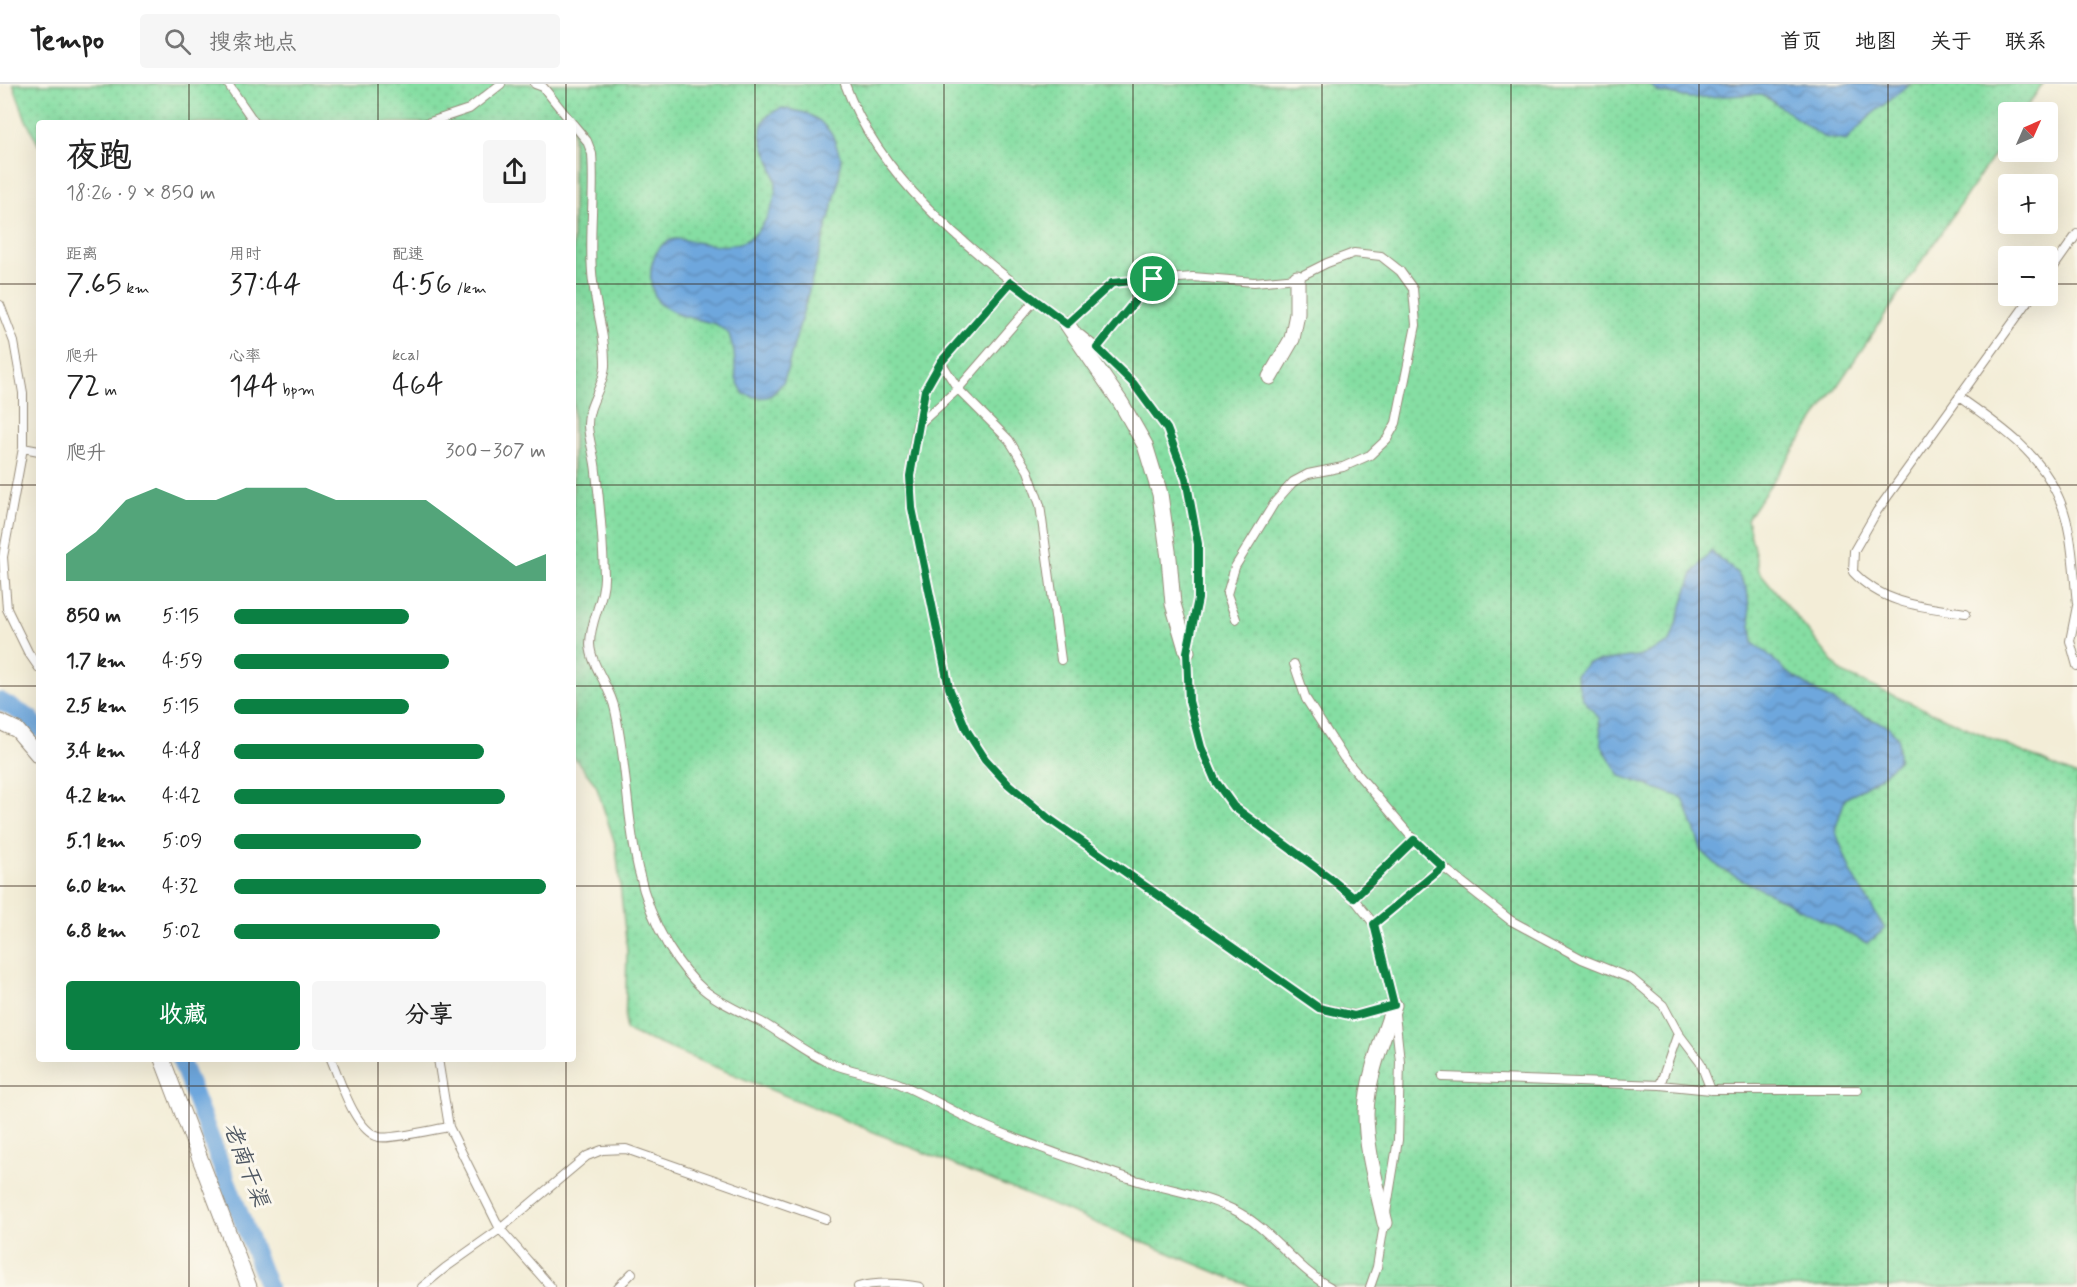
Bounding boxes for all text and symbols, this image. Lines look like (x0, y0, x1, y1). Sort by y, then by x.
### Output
search box (140, 14, 560, 68)
text: Tempo (30, 23, 104, 60)
icon: search (161, 25, 194, 58)
text: 首页 (1780, 28, 1822, 56)
text: 地图 (1855, 28, 1897, 56)
text: 关于 (1930, 28, 1972, 56)
text: 联系 (2005, 28, 2047, 56)
text: 搜索地点 (209, 29, 297, 57)
north arrow (1998, 102, 2058, 162)
map controls (1998, 102, 2058, 306)
text: 夜跑 (66, 135, 132, 179)
button: share (483, 140, 546, 203)
button: + (1998, 174, 2058, 234)
text: 18:26 · 9 × 850 m (66, 180, 216, 207)
text: 距离 (66, 244, 98, 265)
text: 用时 (229, 244, 261, 265)
text: 配速 (392, 244, 424, 265)
button: − (1998, 246, 2058, 306)
pin (1127, 253, 1178, 304)
icon: arrive (1136, 262, 1169, 295)
text: 7.65 (66, 265, 122, 304)
text: 37:44 (229, 265, 301, 304)
text: 4:56 (392, 265, 452, 304)
text: km (122, 278, 149, 299)
text: /km (452, 278, 487, 299)
text: kcal (392, 345, 419, 366)
text: 爬升 (66, 346, 98, 367)
text: 心率 (229, 346, 261, 367)
text: 464 (392, 366, 444, 405)
text: 72 (66, 367, 100, 406)
text: 144 (229, 367, 278, 406)
text: m (100, 380, 117, 401)
text: bpm (278, 380, 315, 401)
text: 300–307 m (445, 438, 546, 465)
text: 爬升 (66, 440, 106, 467)
text: 850 m (66, 603, 121, 630)
text: 5:15 (162, 603, 199, 630)
text: 1.7 km (66, 648, 126, 675)
text: 4:59 (162, 648, 203, 675)
text: 2.5 km (66, 693, 127, 720)
text: 5:15 (162, 693, 199, 720)
text: 3.4 km (66, 738, 125, 765)
text: 4:48 (162, 738, 202, 765)
text: 4.2 km (66, 783, 126, 810)
text: 4:42 (162, 783, 201, 810)
text: 5.1 km (66, 828, 126, 855)
text: 5:09 (162, 828, 202, 855)
text: 6.0 km (66, 873, 126, 900)
text: 4:32 (162, 873, 199, 900)
text: 6.8 km (66, 918, 126, 945)
text: 5:02 (162, 918, 201, 945)
button: 收藏 (66, 981, 300, 1050)
button: 分享 (312, 981, 546, 1050)
water label: 老南干渠 (216, 1119, 275, 1213)

